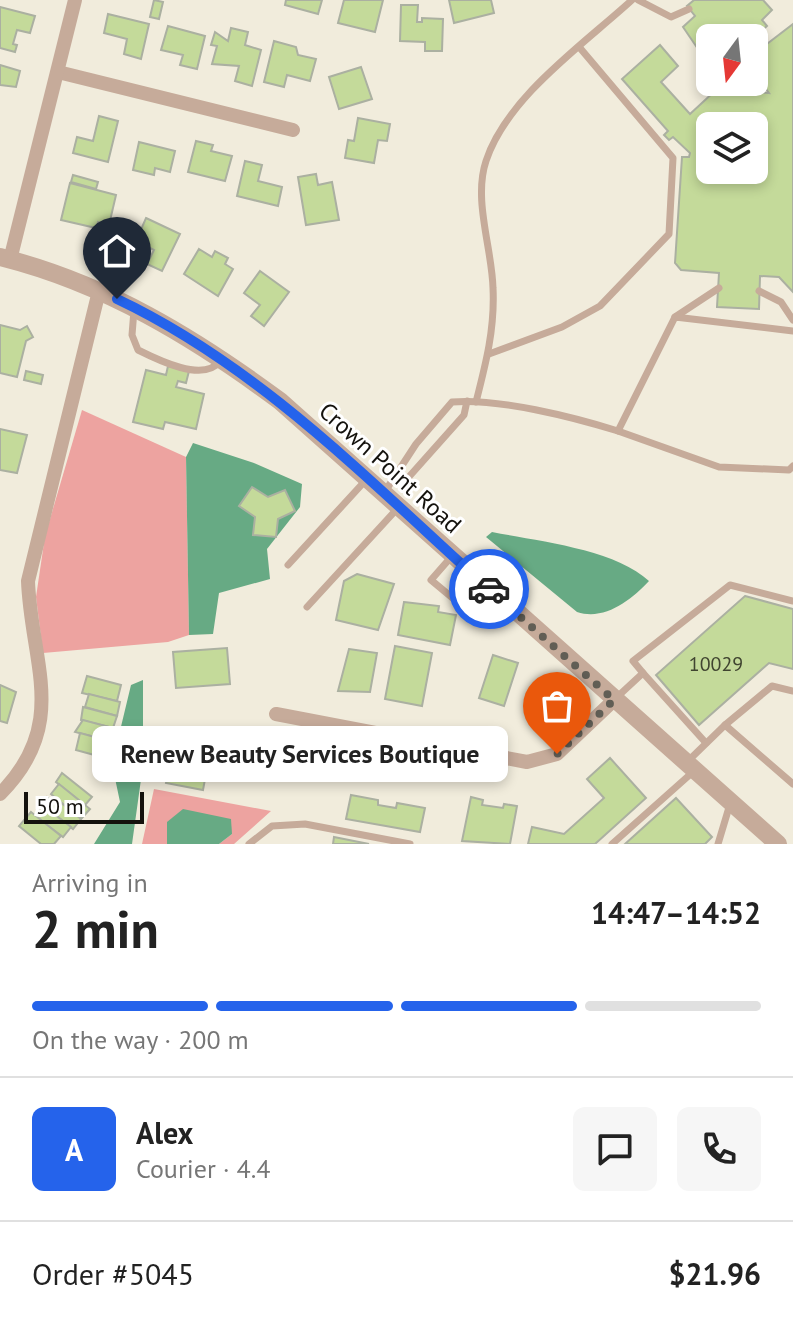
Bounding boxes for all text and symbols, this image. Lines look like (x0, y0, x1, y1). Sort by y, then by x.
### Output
north arrow (696, 24, 768, 96)
map controls (696, 24, 768, 184)
button: layers (696, 112, 768, 184)
pin (83, 217, 151, 299)
icon: home (95, 229, 139, 273)
street label: Crown Point Road (312, 395, 468, 540)
courier (449, 549, 529, 629)
icon: car (467, 567, 511, 611)
house number: 10029 (689, 651, 743, 677)
pin (523, 672, 591, 754)
icon: bag (535, 684, 579, 728)
callout: Renew Beauty Services Boutique (93, 726, 509, 782)
text: Renew Beauty Services Boutique (120, 737, 480, 770)
scale bar (24, 788, 144, 824)
text: 50 m (36, 792, 84, 820)
text: Arriving in (32, 866, 148, 899)
text: 14:47–14:52 (591, 893, 761, 932)
text: 2 min (32, 895, 159, 962)
text: On the way · 200 m (32, 1023, 249, 1056)
button: chat (573, 1107, 657, 1191)
button: phone (677, 1107, 761, 1191)
text: Alex (136, 1113, 193, 1152)
text: A (65, 1130, 83, 1169)
text: Courier · 4.4 (136, 1152, 270, 1185)
text: Order #5045 (32, 1254, 194, 1293)
text: $21.96 (669, 1254, 761, 1293)

